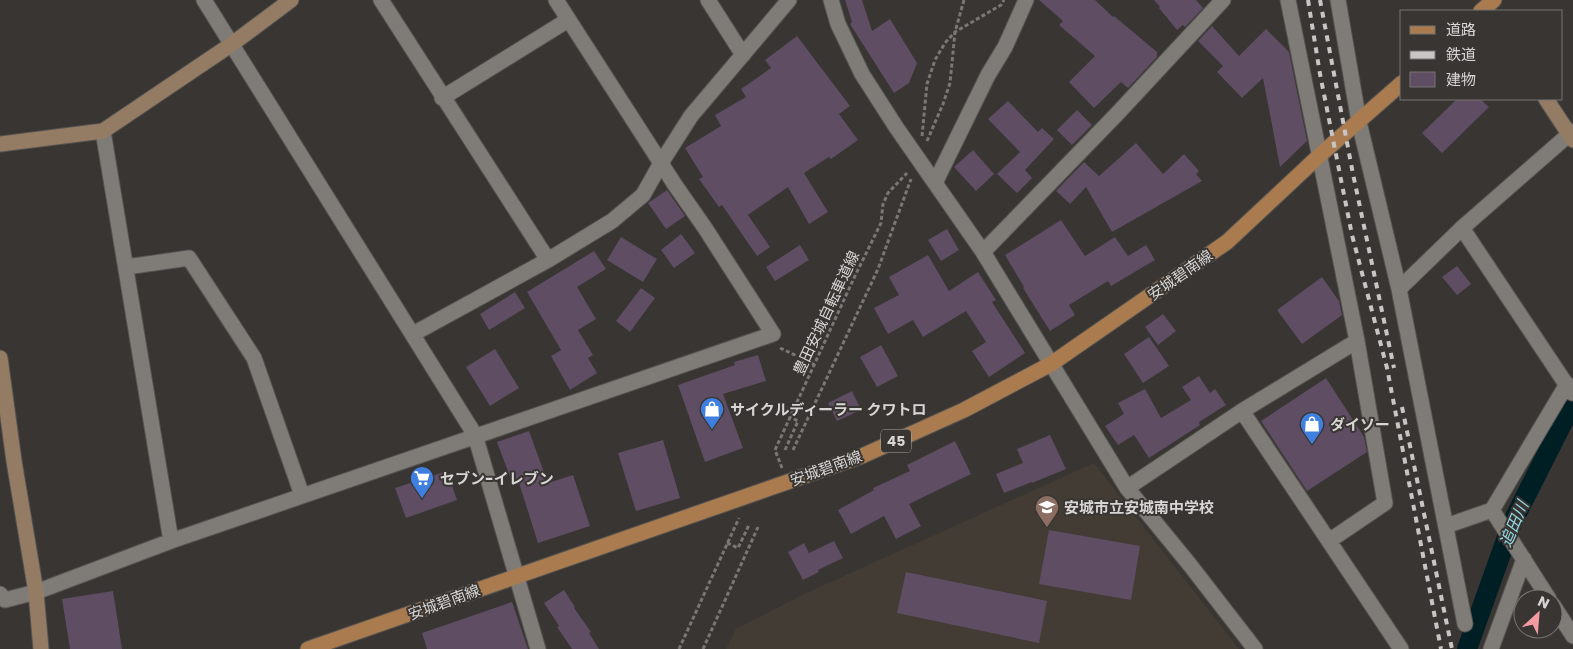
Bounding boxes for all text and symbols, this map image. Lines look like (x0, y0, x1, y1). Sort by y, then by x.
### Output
legend (1400, 10, 1563, 100)
text: 道路 (1446, 19, 1476, 40)
text: 鉄道 (1446, 44, 1476, 65)
text: 建物 (1446, 69, 1476, 90)
street label: 安城碧南線 (1143, 245, 1217, 305)
street label: 豊田安城自転車道線 (788, 247, 864, 379)
shop icon: サイクルディーラー クワトロ (699, 396, 725, 430)
place label: サイクルディーラー クワトロ (730, 399, 926, 420)
shop icon: ダイソー (1299, 411, 1325, 445)
place label: ダイソー (1330, 414, 1390, 435)
road number: 45 (881, 430, 911, 452)
street label: 安城碧南線 (787, 445, 865, 491)
supermarket icon: セブン-イレブン (409, 465, 435, 499)
place label: セブン-イレブン (440, 468, 554, 489)
school or university icon: 安城市立安城南中学校 (1034, 494, 1060, 528)
water label: 追田川 (1494, 496, 1535, 551)
place label: 安城市立安城南中学校 (1064, 497, 1214, 518)
street label: 安城碧南線 (405, 579, 483, 625)
north arrow (1513, 589, 1563, 639)
text: N (1535, 591, 1553, 614)

